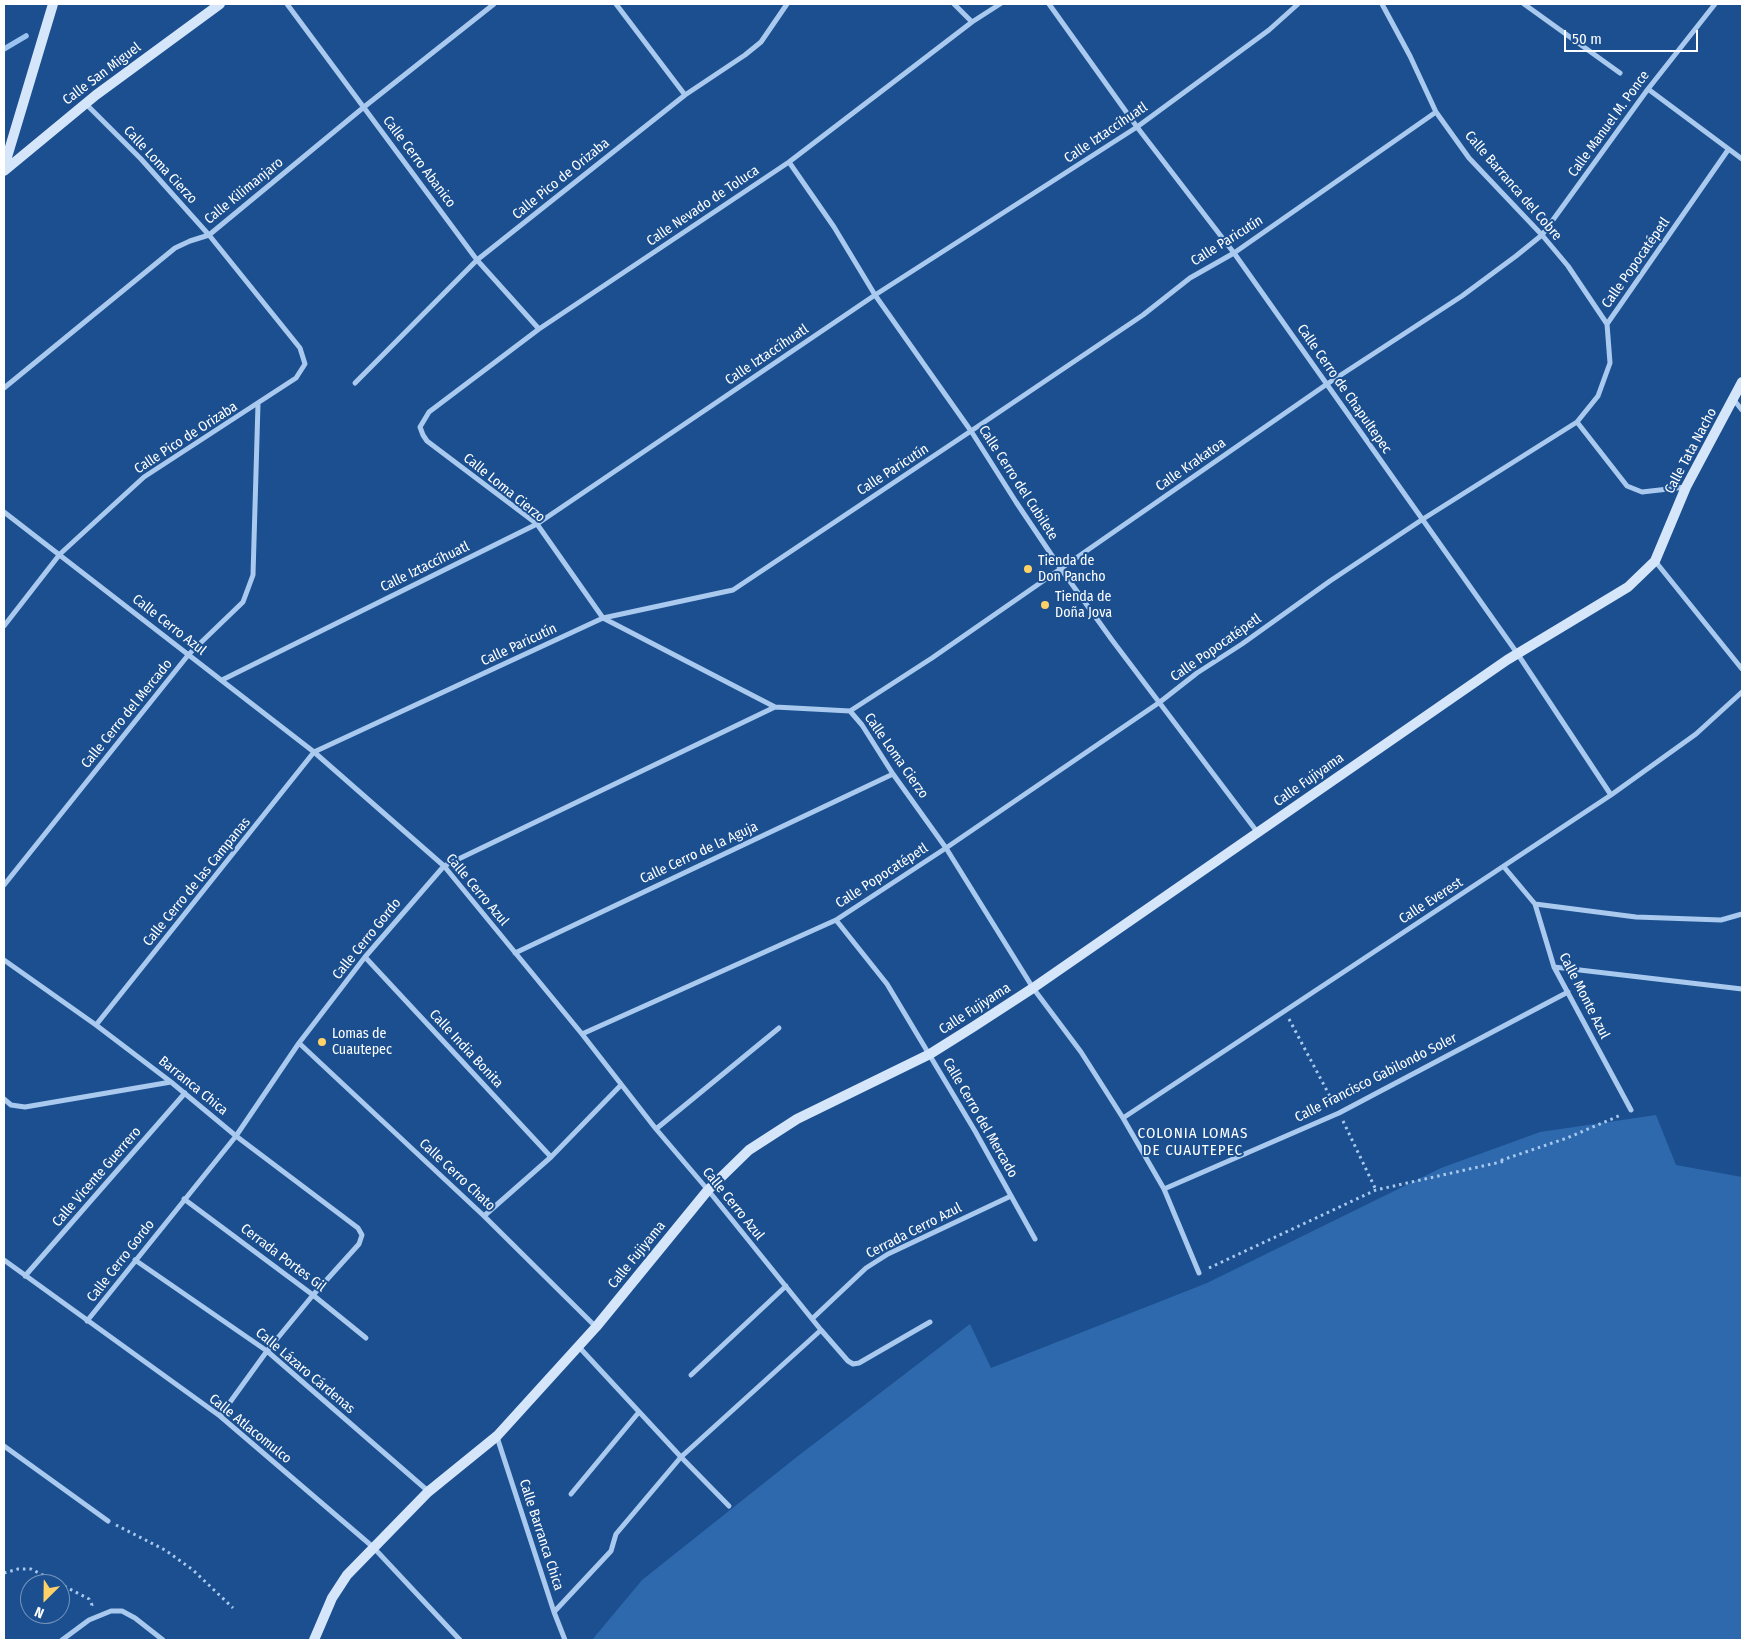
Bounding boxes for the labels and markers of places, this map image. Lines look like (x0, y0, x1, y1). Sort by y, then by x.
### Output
place label: Tienda de Don Pancho (1038, 553, 1106, 586)
marker: Tienda de Don Pancho (1022, 563, 1034, 575)
place label: Tienda de Doña Jova (1055, 589, 1112, 622)
marker: Tienda de Doña Jova (1039, 599, 1051, 611)
place label: Lomas de Cuautepec (332, 1026, 392, 1058)
marker: Lomas de Cuautepec (316, 1036, 328, 1048)

